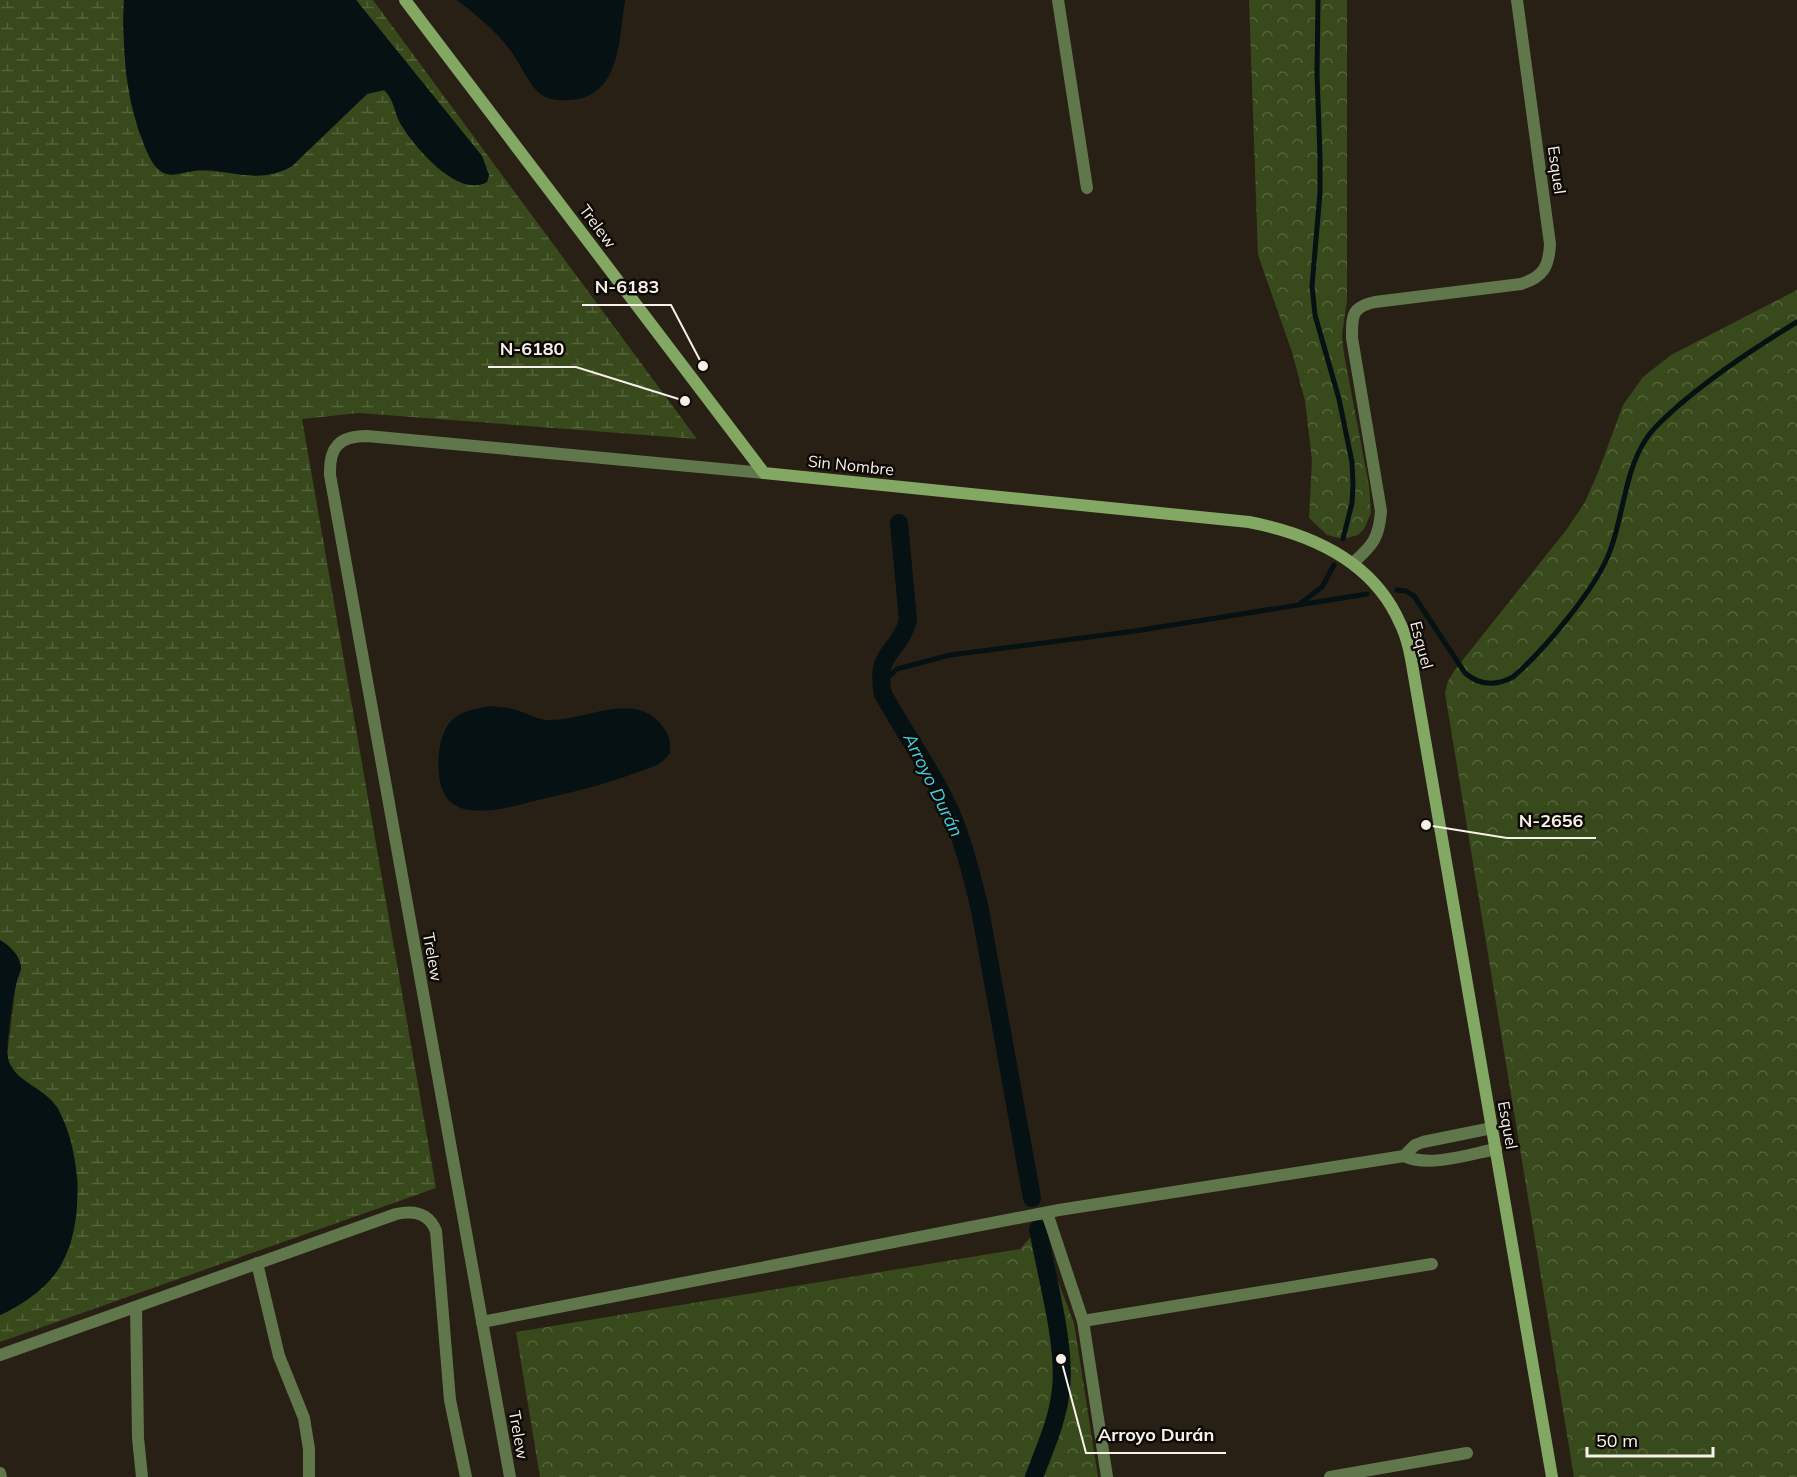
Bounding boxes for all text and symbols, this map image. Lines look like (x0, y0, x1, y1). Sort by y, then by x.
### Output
street label: Esquel (1544, 145, 1570, 195)
street label: Trelew (575, 200, 621, 252)
callout: N-6183 (582, 269, 671, 305)
text: N-6183 (595, 275, 659, 298)
callout: N-6180 (488, 331, 576, 367)
text: N-6180 (500, 337, 565, 360)
street label: Sin Nombre (807, 451, 895, 479)
street label: Esquel (1406, 619, 1438, 671)
water label: Arroyo Durán (898, 728, 968, 840)
callout: N-2656 (1507, 802, 1596, 838)
text: N-2656 (1519, 809, 1584, 832)
street label: Trelew (419, 931, 447, 983)
street label: Esquel (1494, 1099, 1522, 1151)
street label: Trelew (505, 1409, 533, 1461)
callout: Arroyo Durán (1086, 1417, 1226, 1453)
scale bar (1587, 1420, 1713, 1458)
text: Arroyo Durán (1098, 1423, 1214, 1446)
text: 50 m (1596, 1429, 1638, 1452)

